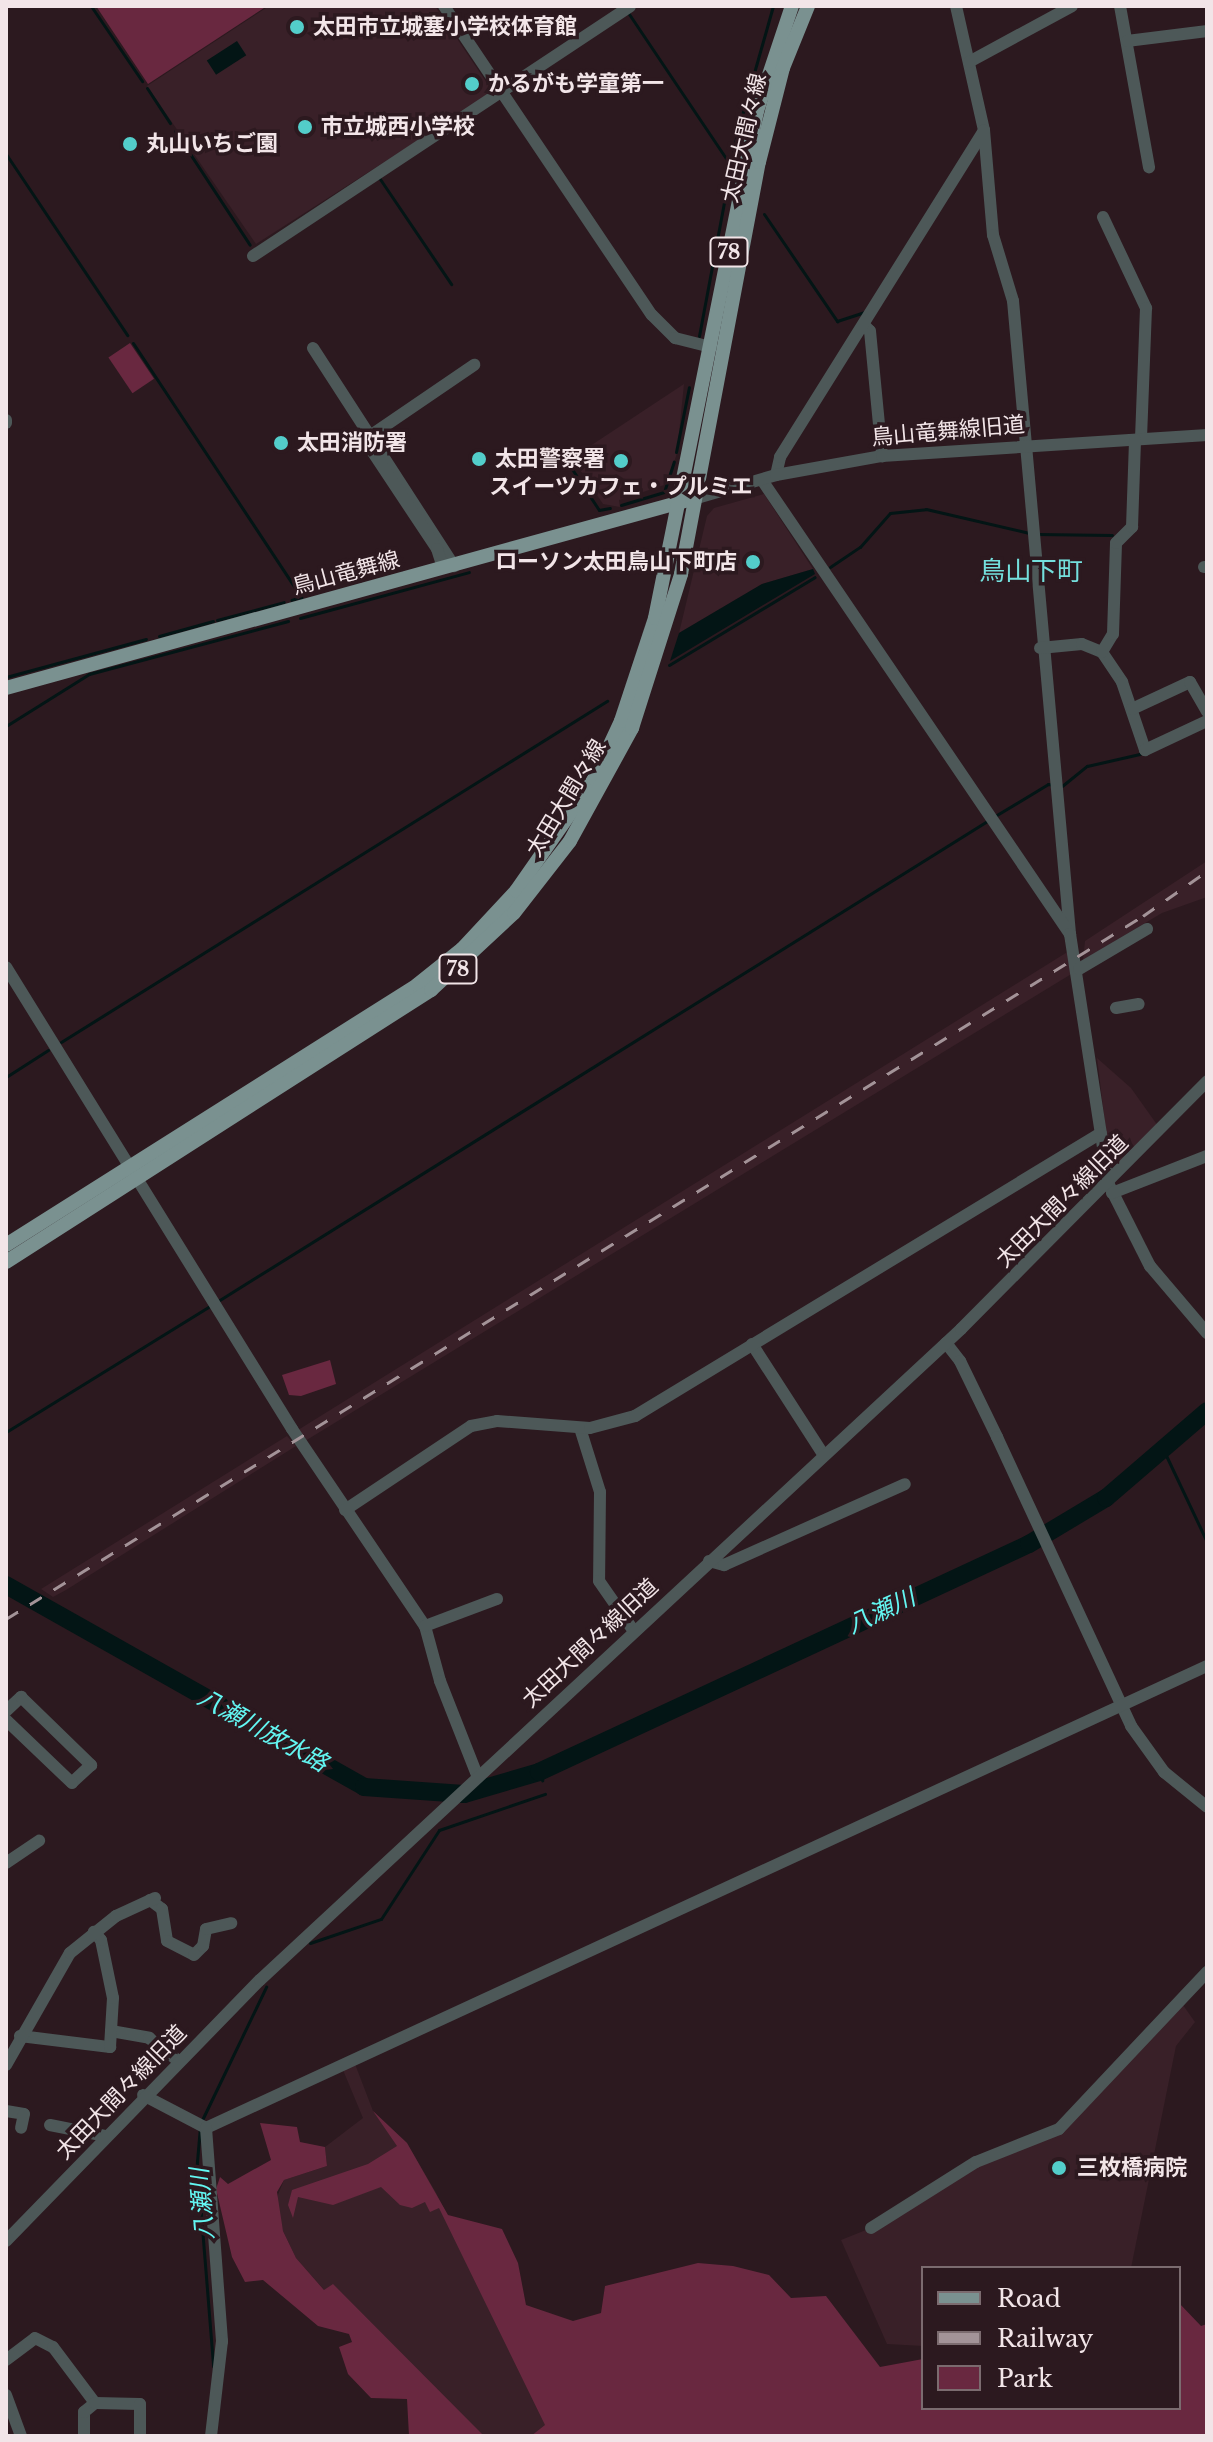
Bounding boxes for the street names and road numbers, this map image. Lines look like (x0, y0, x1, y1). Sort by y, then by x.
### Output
street label: 太田大間々線 (716, 71, 772, 205)
road number: 78 (709, 236, 749, 268)
street label: 鳥山竜舞線旧道 (870, 411, 1026, 451)
street label: 鳥山竜舞線 (289, 546, 403, 600)
street label: 太田大間々線 (521, 735, 611, 861)
road number: 78 (438, 953, 478, 985)
street label: 太田大間々線旧道 (990, 1129, 1134, 1273)
street label: 太田大間々線旧道 (517, 1573, 663, 1713)
street label: 太田大間々線旧道 (50, 2020, 192, 2164)

